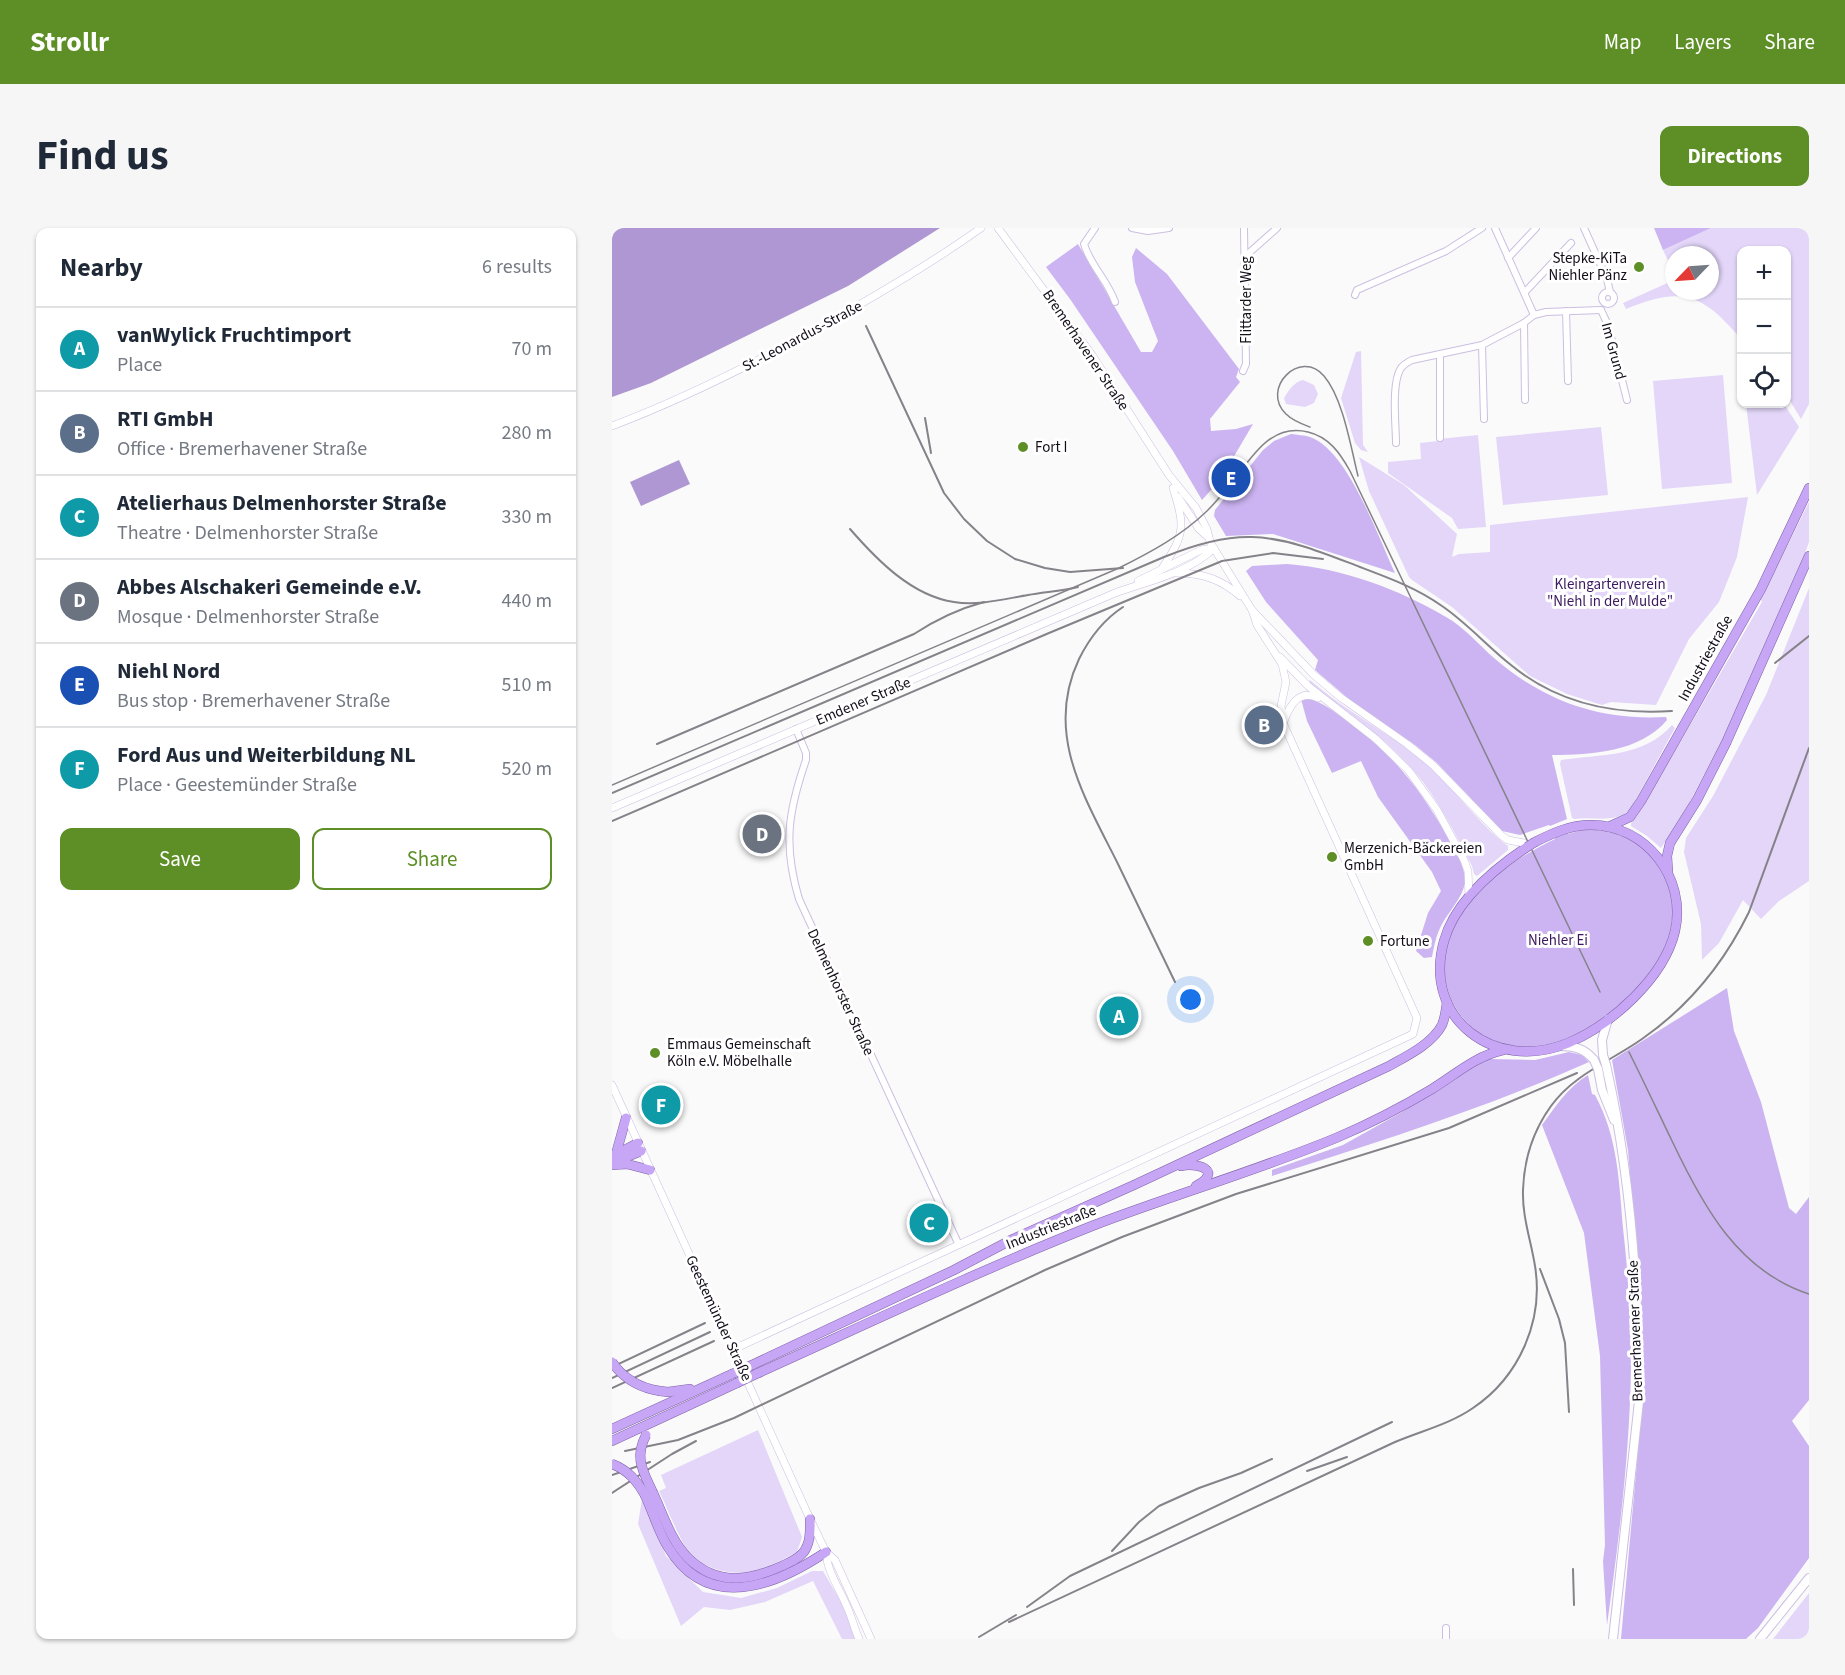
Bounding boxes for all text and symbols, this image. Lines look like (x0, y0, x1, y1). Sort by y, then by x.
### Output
text: Strollr (30, 22, 109, 62)
text: Map (1604, 27, 1641, 57)
text: Layers (1674, 27, 1731, 57)
text: Share (1764, 27, 1815, 57)
text: Find us (36, 126, 169, 186)
button: Directions (1660, 126, 1809, 186)
north arrow (1665, 246, 1719, 300)
map controls (1737, 246, 1791, 408)
button: + (1737, 246, 1791, 300)
place label: Stepke-KiTa Niehler Pänz (1549, 248, 1627, 286)
text: Nearby (60, 249, 143, 286)
text: 6 results (482, 253, 552, 281)
street label: Flittarder Weg (1236, 256, 1257, 344)
marker: Stepke-KiTa Niehler Pänz (1632, 260, 1646, 274)
street label: Bremerhavener Straße (1037, 286, 1134, 415)
street label: St.-Leonardus-Straße (738, 296, 866, 377)
button: − (1737, 300, 1791, 354)
text: vanWylick Fruchtimport (117, 319, 351, 351)
street label: Im Grund (1596, 320, 1631, 382)
text: A (74, 335, 85, 363)
text: 70 m (512, 335, 552, 363)
text: Place (117, 351, 162, 379)
button: locate (1737, 354, 1791, 408)
text: RTI GmbH (117, 403, 214, 435)
text: B (73, 419, 86, 447)
text: 280 m (502, 419, 552, 447)
text: Office · Bremerhavener Straße (117, 435, 367, 463)
place label: Fort I (1035, 437, 1068, 458)
marker: Fort I (1016, 440, 1030, 454)
pin: E (1212, 456, 1250, 500)
text: Atelierhaus Delmenhorster Straße (117, 487, 447, 519)
text: C (74, 503, 85, 531)
text: 330 m (502, 503, 552, 531)
text: Theatre · Delmenhorster Straße (117, 519, 378, 547)
text: Abbes Alschakeri Gemeinde e.V. (117, 571, 422, 603)
park label: Kleingartenverein "Niehl in der Mulde" (1547, 574, 1673, 612)
text: D (73, 587, 86, 615)
text: 440 m (502, 587, 552, 615)
text: Mosque · Delmenhorster Straße (117, 603, 379, 631)
street label: Industriestraße (1673, 611, 1738, 705)
text: Niehl Nord (117, 655, 220, 687)
text: E (74, 671, 85, 699)
text: 510 m (502, 671, 552, 699)
street label: Emdener Straße (813, 672, 914, 731)
text: Bus stop · Bremerhavener Straße (117, 687, 390, 715)
pin: B (1244, 702, 1284, 748)
text: Ford Aus und Weiterbildung NL (117, 739, 416, 771)
text: F (74, 755, 85, 783)
text: 520 m (502, 755, 552, 783)
text: Place · Geestemünder Straße (117, 771, 357, 799)
pin: D (742, 812, 782, 856)
button: Save (60, 828, 300, 890)
button: Share (312, 828, 552, 890)
place label: Merzenich-Bäckereien GmbH (1344, 838, 1482, 876)
marker: Merzenich-Bäckereien GmbH (1325, 850, 1339, 864)
street label: Delmenhorster Straße (802, 925, 879, 1059)
park label: Niehler Ei (1528, 930, 1588, 951)
place label: Fortune (1380, 931, 1429, 952)
marker: Fortune (1361, 934, 1375, 948)
your location (1176, 985, 1205, 1014)
pin: A (1100, 994, 1138, 1038)
place label: Emmaus Gemeinschaft Köln e.V. Möbelhalle (667, 1034, 811, 1072)
marker: Emmaus Gemeinschaft Köln e.V. Möbelhalle (648, 1046, 662, 1060)
pin: F (641, 1082, 680, 1128)
pin: C (910, 1200, 948, 1246)
street label: Industriestraße (1003, 1200, 1099, 1255)
street label: Geestemünder Straße (680, 1252, 757, 1384)
street label: Bremerhavener Straße (1623, 1260, 1648, 1402)

